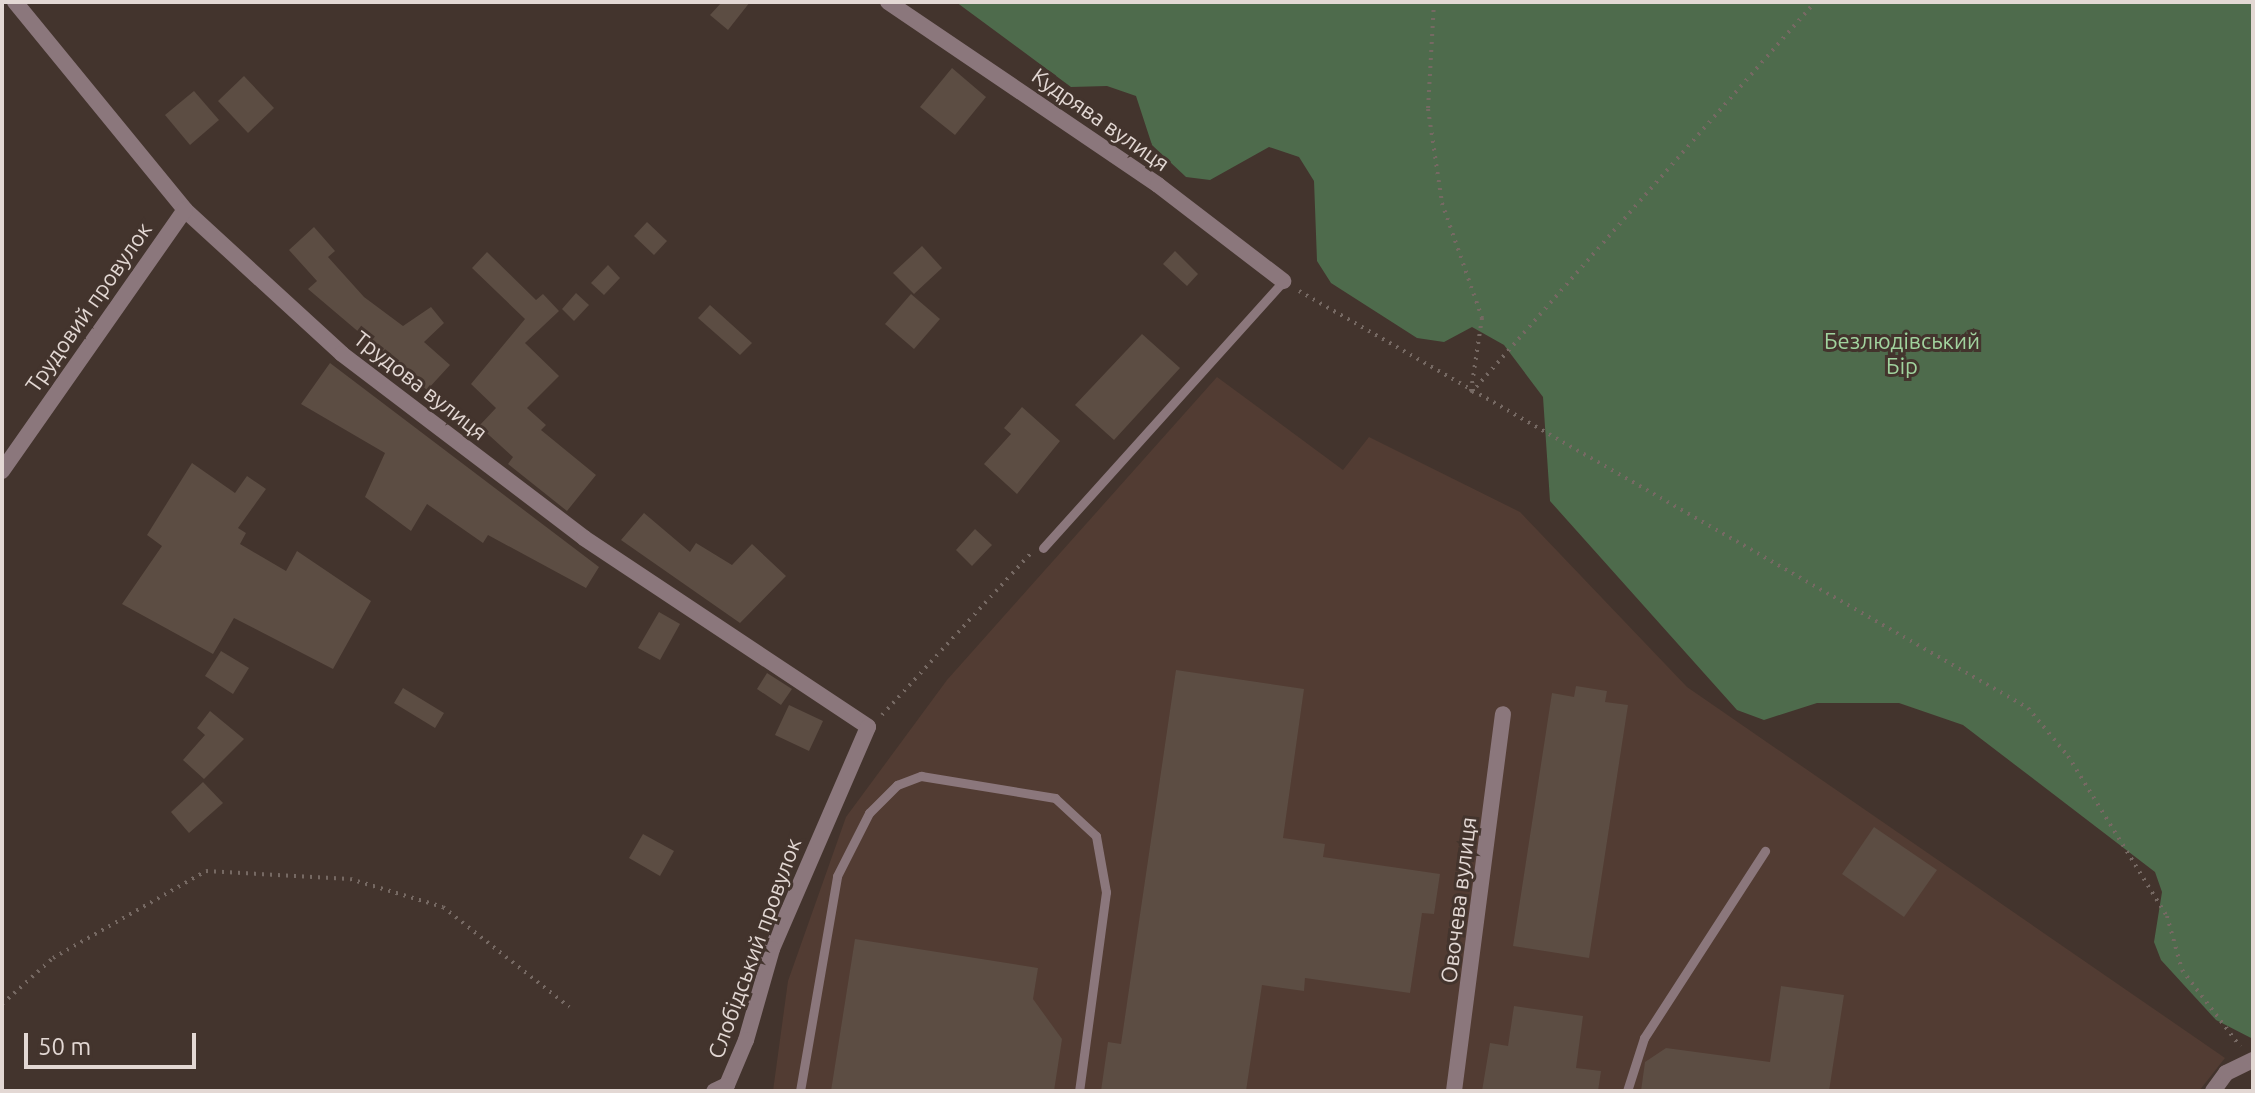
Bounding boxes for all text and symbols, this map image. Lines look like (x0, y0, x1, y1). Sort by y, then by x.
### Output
street label: Кудрява вулиця (1027, 62, 1175, 176)
street label: Трудовий провулок (19, 217, 157, 397)
street label: Трудова вулиця (349, 325, 493, 445)
park label: Безлюдівський Бір (1824, 327, 1980, 378)
street label: Овочева вулиця (1435, 815, 1481, 985)
street label: Слобідський провулок (702, 834, 806, 1062)
scale bar (28, 1017, 200, 1067)
text: 50 m (38, 1033, 91, 1060)

